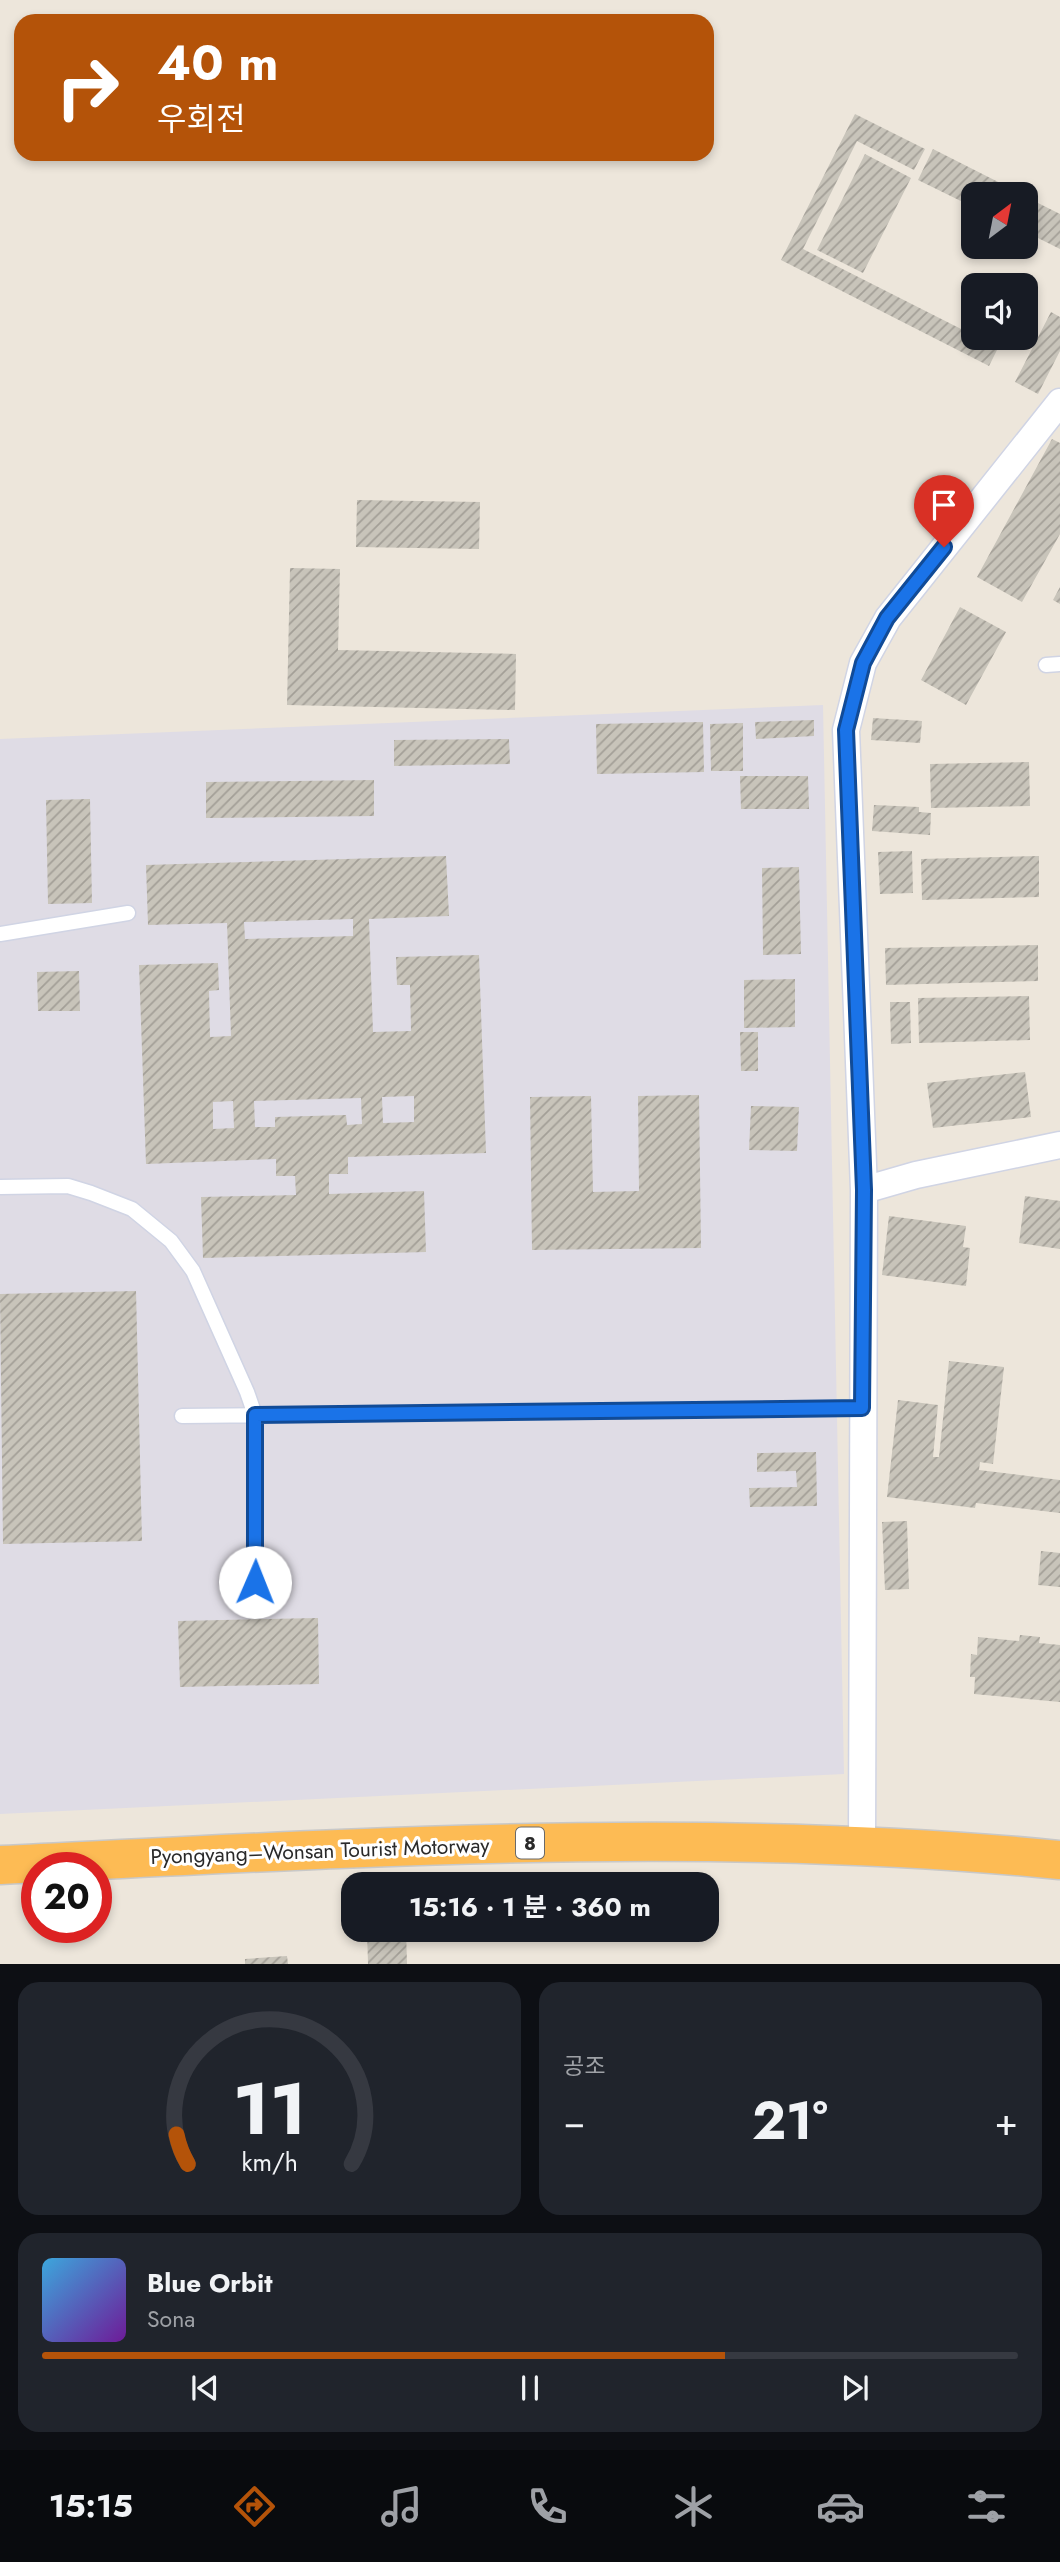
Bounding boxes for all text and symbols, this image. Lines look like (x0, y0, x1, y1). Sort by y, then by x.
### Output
text: 40 m (157, 28, 279, 98)
icon: right (42, 42, 133, 133)
text: 우회전 (157, 96, 245, 142)
north arrow (961, 182, 1038, 259)
map controls (961, 182, 1038, 350)
button: sound (961, 273, 1038, 350)
pin (914, 475, 974, 547)
icon: arrive (925, 486, 963, 524)
position arrow (218, 1545, 292, 1619)
road number: 8 (516, 1828, 544, 1858)
street label: Pyongyang–Wonsan Tourist Motorway (150, 1830, 491, 1872)
speed limit sign: 20 (21, 1852, 112, 1943)
text: 15:16 · 1 분 · 360 m (409, 1888, 651, 1926)
text: 공조 (563, 2049, 605, 2083)
text: 11 (232, 2057, 307, 2162)
text: 21° (752, 2083, 828, 2159)
text: − (563, 2094, 585, 2149)
text: + (995, 2094, 1018, 2149)
text: km/h (241, 2144, 298, 2180)
text: Blue Orbit (147, 2264, 272, 2302)
text: Sona (147, 2302, 195, 2336)
icon: previous (186, 2369, 224, 2407)
icon: pause (511, 2369, 549, 2407)
icon: next (836, 2369, 874, 2407)
icon: directions (230, 2482, 279, 2531)
icon: music (377, 2482, 426, 2531)
icon: phone (523, 2482, 572, 2531)
icon: climate (669, 2482, 718, 2531)
icon: car (816, 2482, 865, 2531)
icon: filters (962, 2482, 1011, 2531)
text: 15:15 (49, 2483, 133, 2529)

